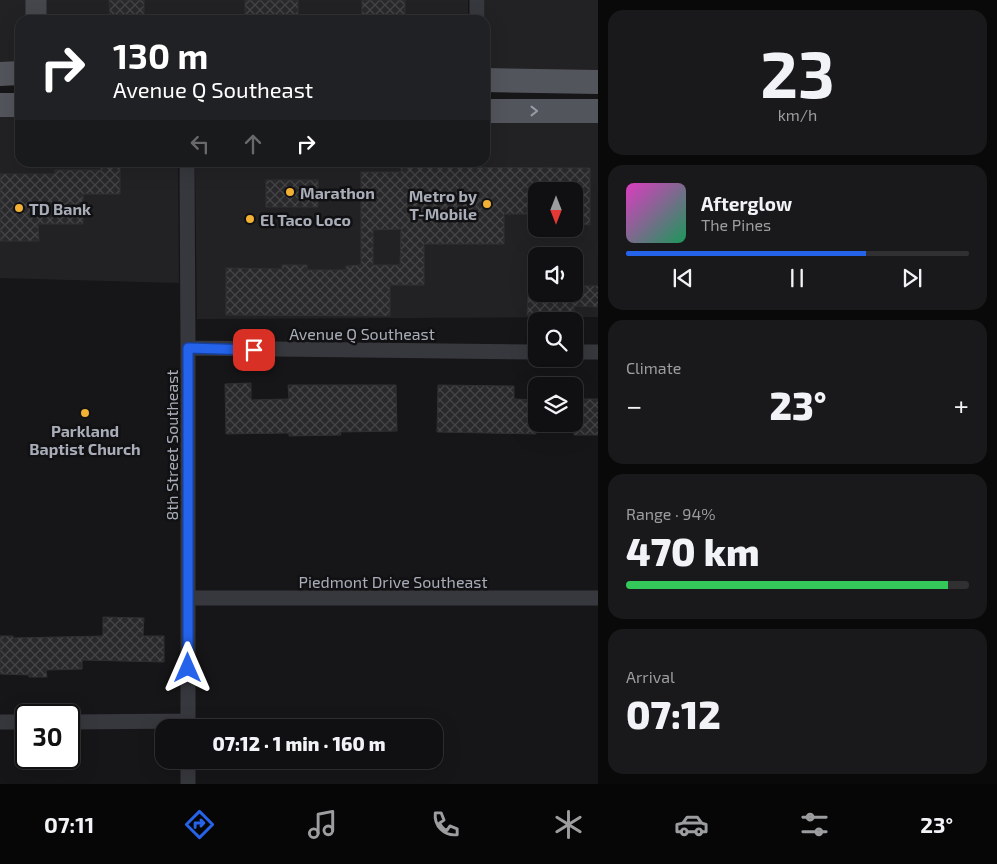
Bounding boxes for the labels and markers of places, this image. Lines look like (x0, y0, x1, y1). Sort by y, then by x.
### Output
place label: Marathon (300, 183, 375, 202)
marker: Marathon (284, 186, 296, 198)
place label: Metro by T-Mobile (409, 186, 477, 223)
marker: Metro by T-Mobile (481, 198, 493, 210)
place label: TD Bank (29, 199, 91, 218)
marker: TD Bank (13, 202, 25, 214)
place label: El Taco Loco (260, 210, 351, 229)
marker: El Taco Loco (244, 213, 256, 225)
pin (233, 329, 275, 371)
marker: Parkland Baptist Church (79, 407, 91, 419)
place label: Parkland Baptist Church (29, 421, 141, 458)

